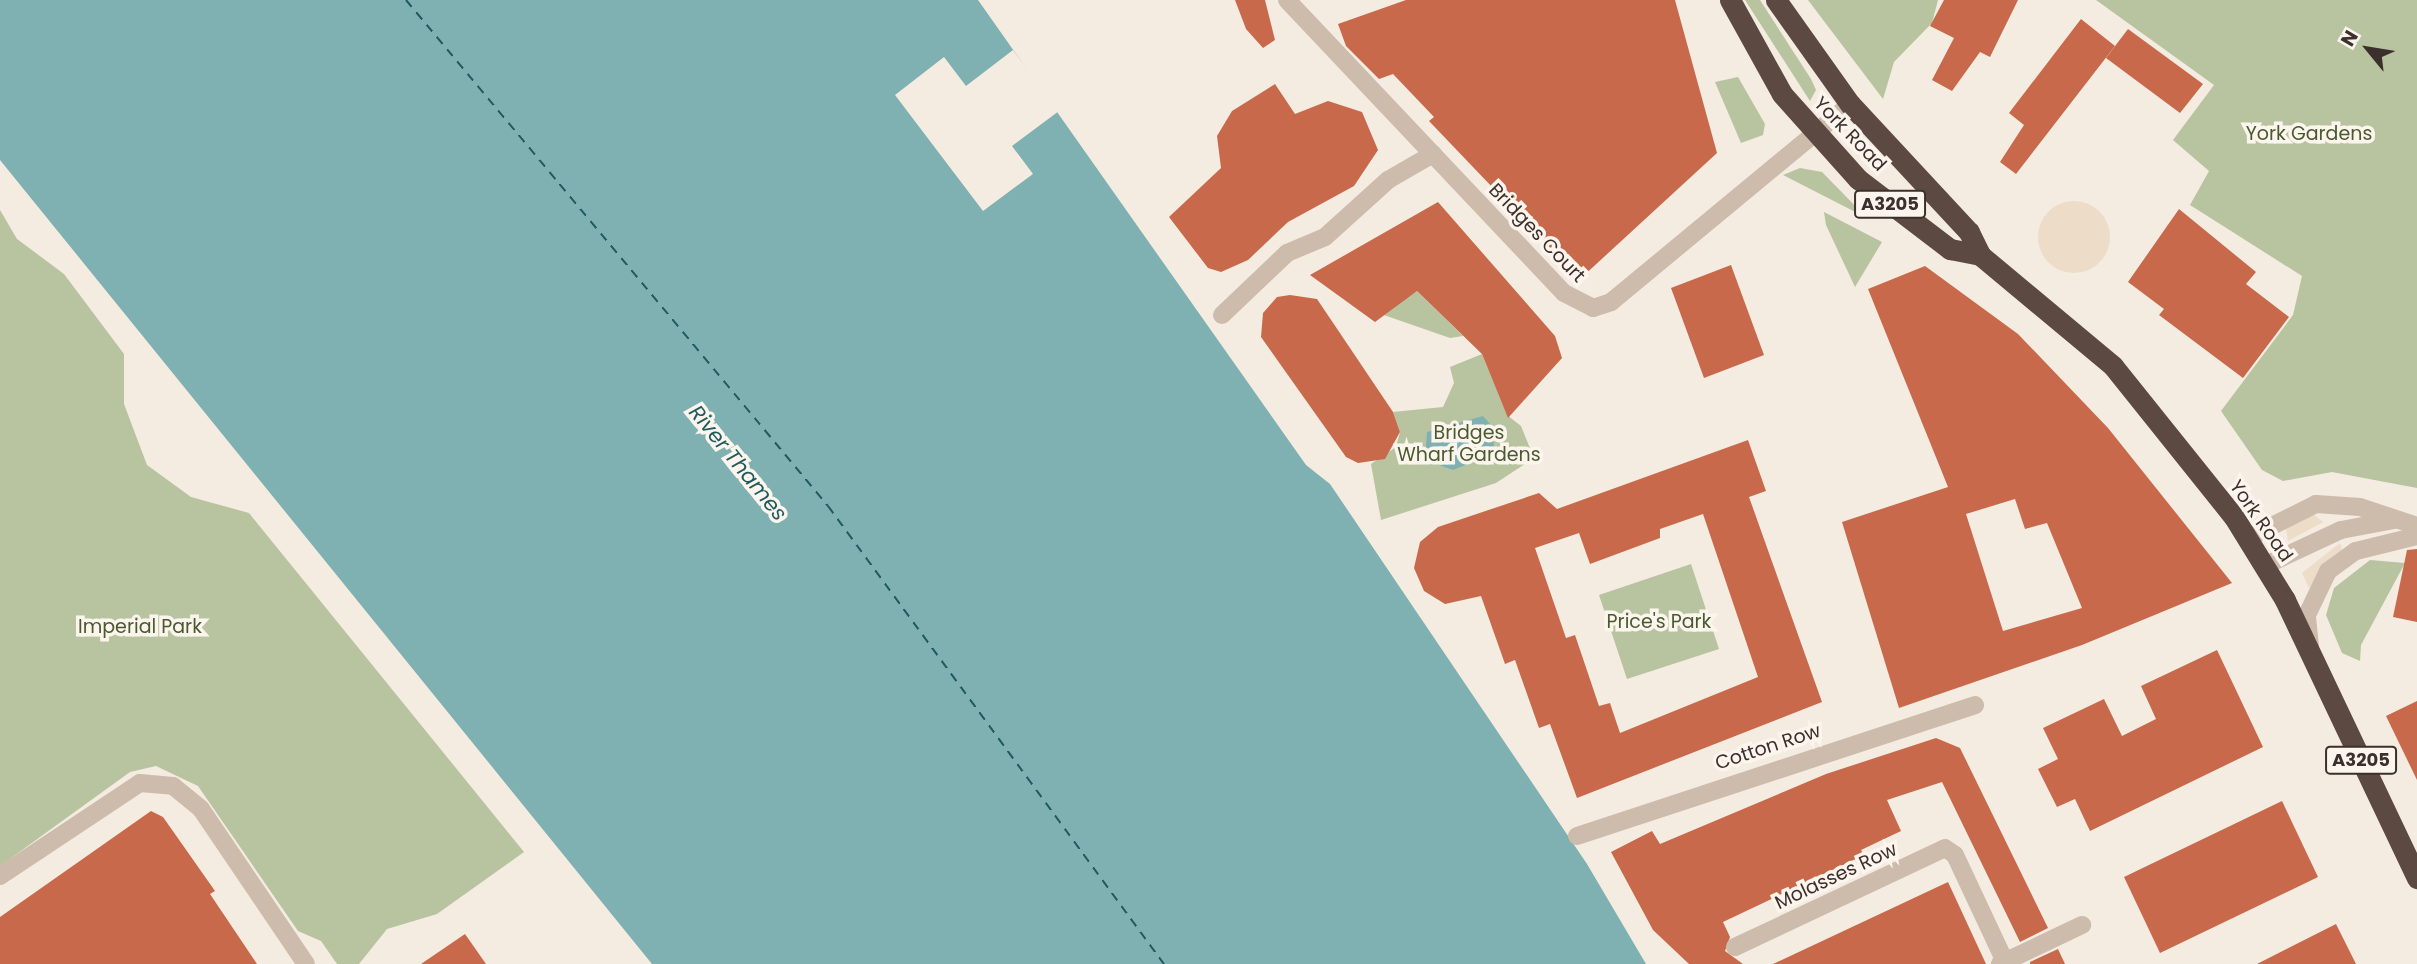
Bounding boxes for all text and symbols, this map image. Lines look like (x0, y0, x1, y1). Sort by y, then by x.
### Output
north arrow (2333, 14, 2403, 84)
text: N (2334, 25, 2365, 51)
street label: York Road (1809, 92, 1891, 176)
park label: York Gardens (2246, 123, 2372, 145)
street label: Bridges Court (1484, 179, 1590, 287)
road number: A3205 (1853, 190, 1927, 218)
water label: River Thames (684, 400, 792, 526)
park label: Bridges Wharf Gardens (1397, 422, 1541, 466)
street label: York Road (2225, 476, 2297, 566)
park label: Price's Park (1607, 611, 1711, 633)
park label: Imperial Park (78, 616, 202, 638)
street label: Cotton Row (1712, 719, 1824, 775)
road number: A3205 (2324, 746, 2398, 774)
street label: Molasses Row (1771, 838, 1901, 914)

